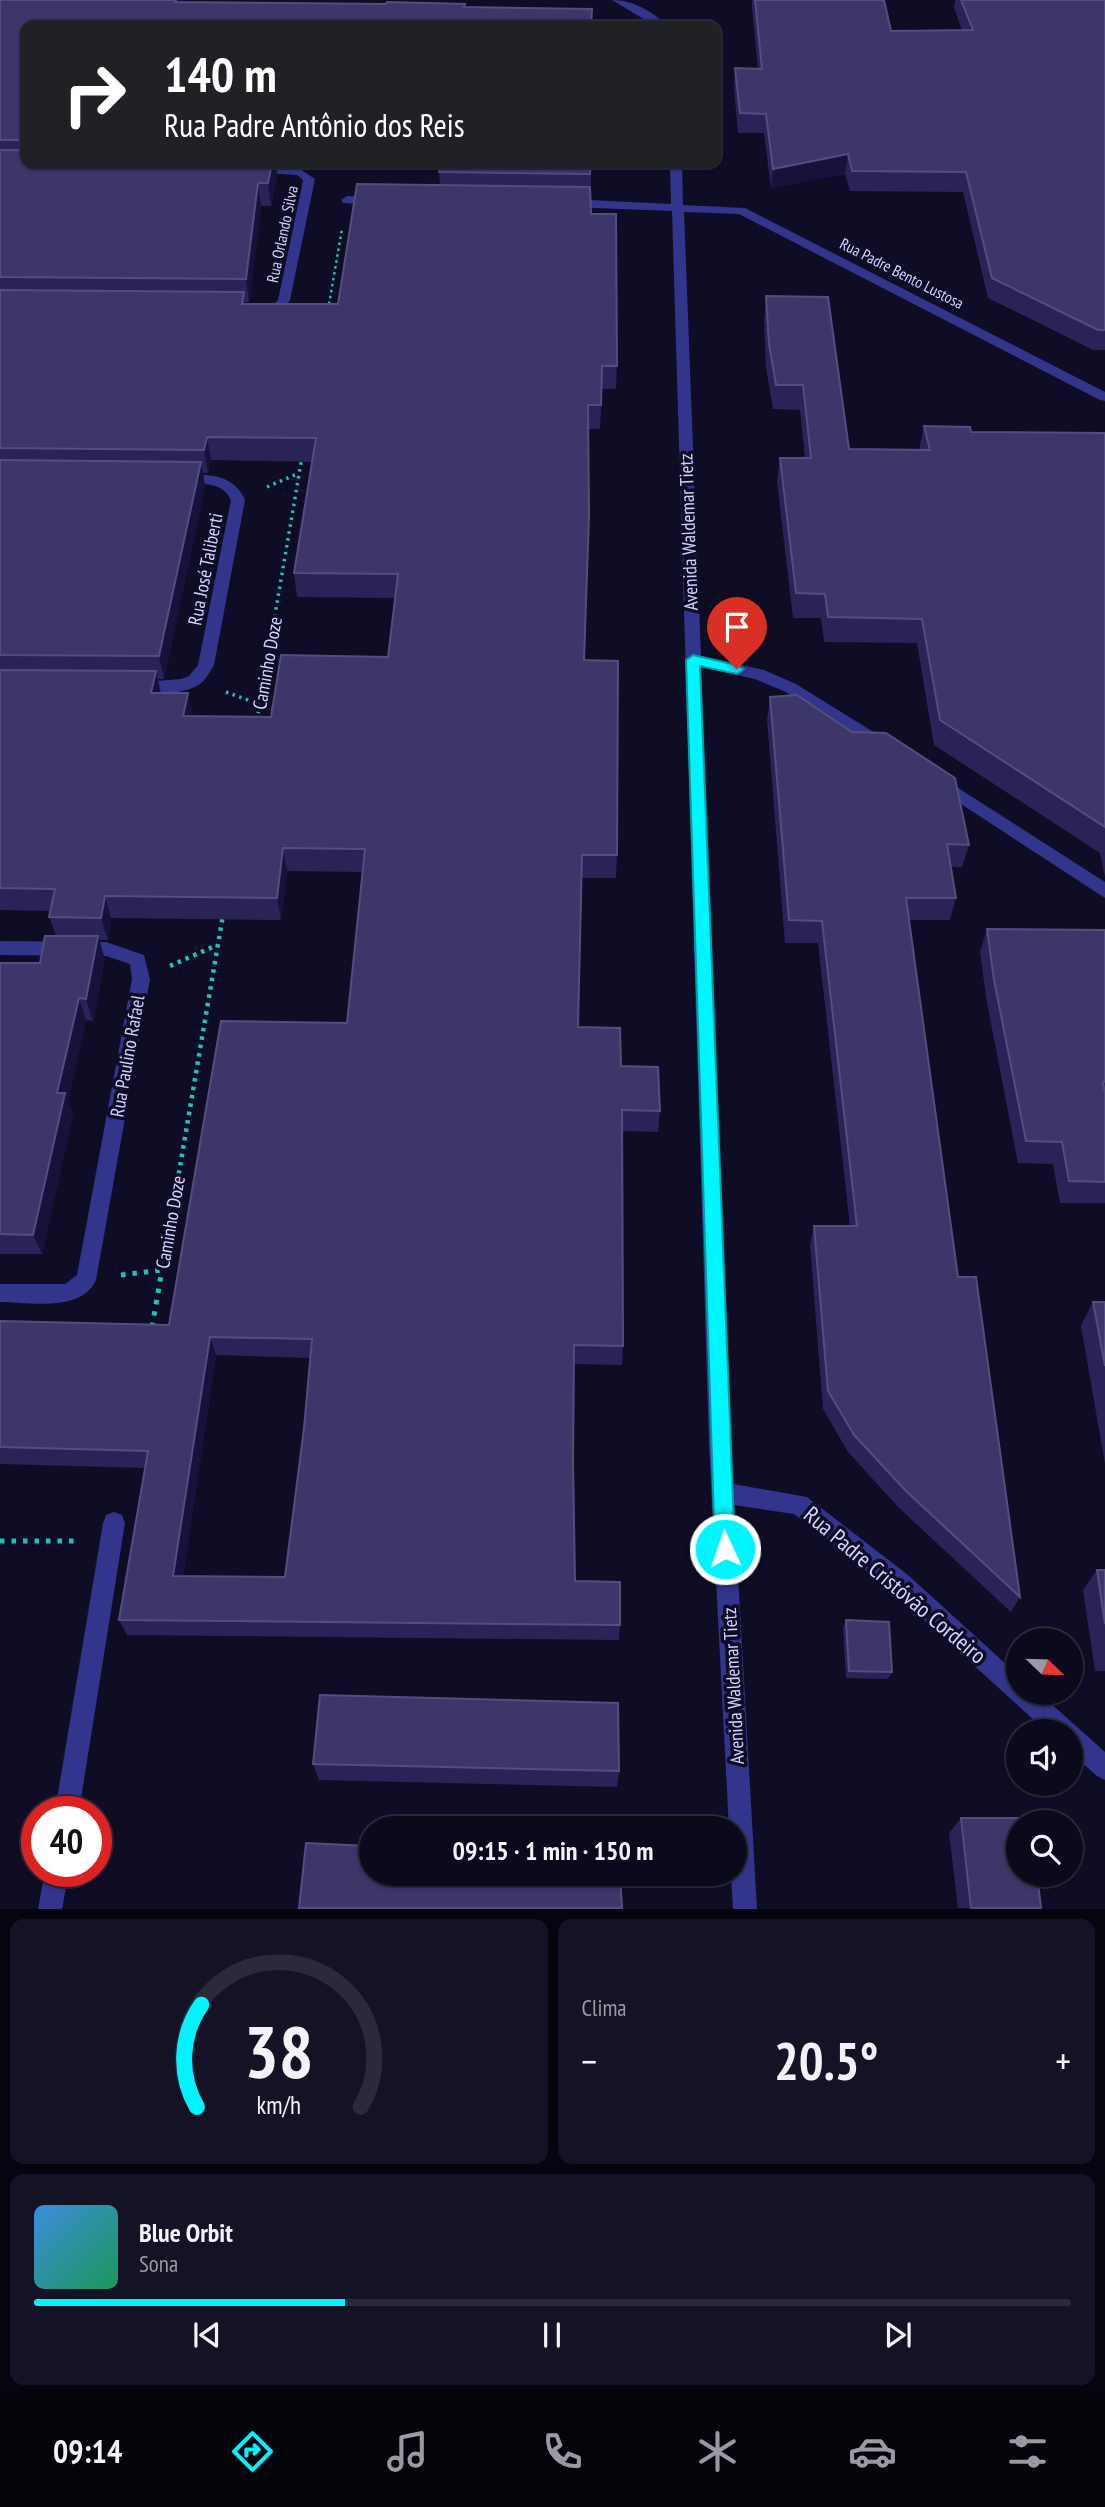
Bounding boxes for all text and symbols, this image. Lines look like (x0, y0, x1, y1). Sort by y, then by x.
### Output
text: 140 m (164, 42, 277, 106)
icon: right (49, 49, 140, 140)
text: Rua Padre Antônio dos Reis (164, 104, 464, 146)
street label: Rua Orlando Silva (262, 184, 302, 284)
street label: Rua Padre Bento Lustosa (837, 233, 967, 313)
street label: Avenida Waldemar Tietz (673, 453, 703, 611)
street label: Rua José Taliberti (182, 511, 228, 627)
pin (707, 597, 767, 669)
icon: arrive (718, 608, 756, 646)
street label: Caminho Doze (247, 615, 287, 711)
street label: Rua Paulino Rafael (104, 993, 150, 1119)
street label: Caminho Doze (150, 1174, 190, 1270)
street label: Rua Padre Cristóvão Cordeiro (798, 1500, 993, 1670)
position arrow (688, 1512, 762, 1586)
street label: Avenida Waldemar Tietz (717, 1607, 749, 1765)
north arrow (1006, 1628, 1083, 1704)
map controls (1006, 1628, 1083, 1887)
button: sound (1006, 1719, 1083, 1796)
speed limit sign: 40 (21, 1796, 112, 1887)
button: search (1006, 1810, 1083, 1887)
text: 09:15 · 1 min · 150 m (453, 1834, 653, 1867)
text: Clima (582, 1993, 627, 2022)
text: 38 (244, 2004, 314, 2098)
text: 20.5° (774, 2027, 879, 2094)
text: − (582, 2036, 597, 2085)
text: + (1055, 2036, 1071, 2085)
text: km/h (257, 2089, 301, 2121)
text: Blue Orbit (139, 2216, 233, 2249)
text: Sona (139, 2249, 178, 2278)
icon: previous (188, 2316, 226, 2354)
icon: pause (533, 2316, 571, 2354)
icon: next (879, 2316, 917, 2354)
icon: directions (228, 2427, 277, 2476)
icon: music (383, 2427, 432, 2476)
icon: phone (538, 2427, 587, 2476)
icon: climate (693, 2427, 742, 2476)
icon: car (848, 2427, 897, 2476)
icon: filters (1003, 2427, 1052, 2476)
text: 09:14 (53, 2430, 122, 2472)

